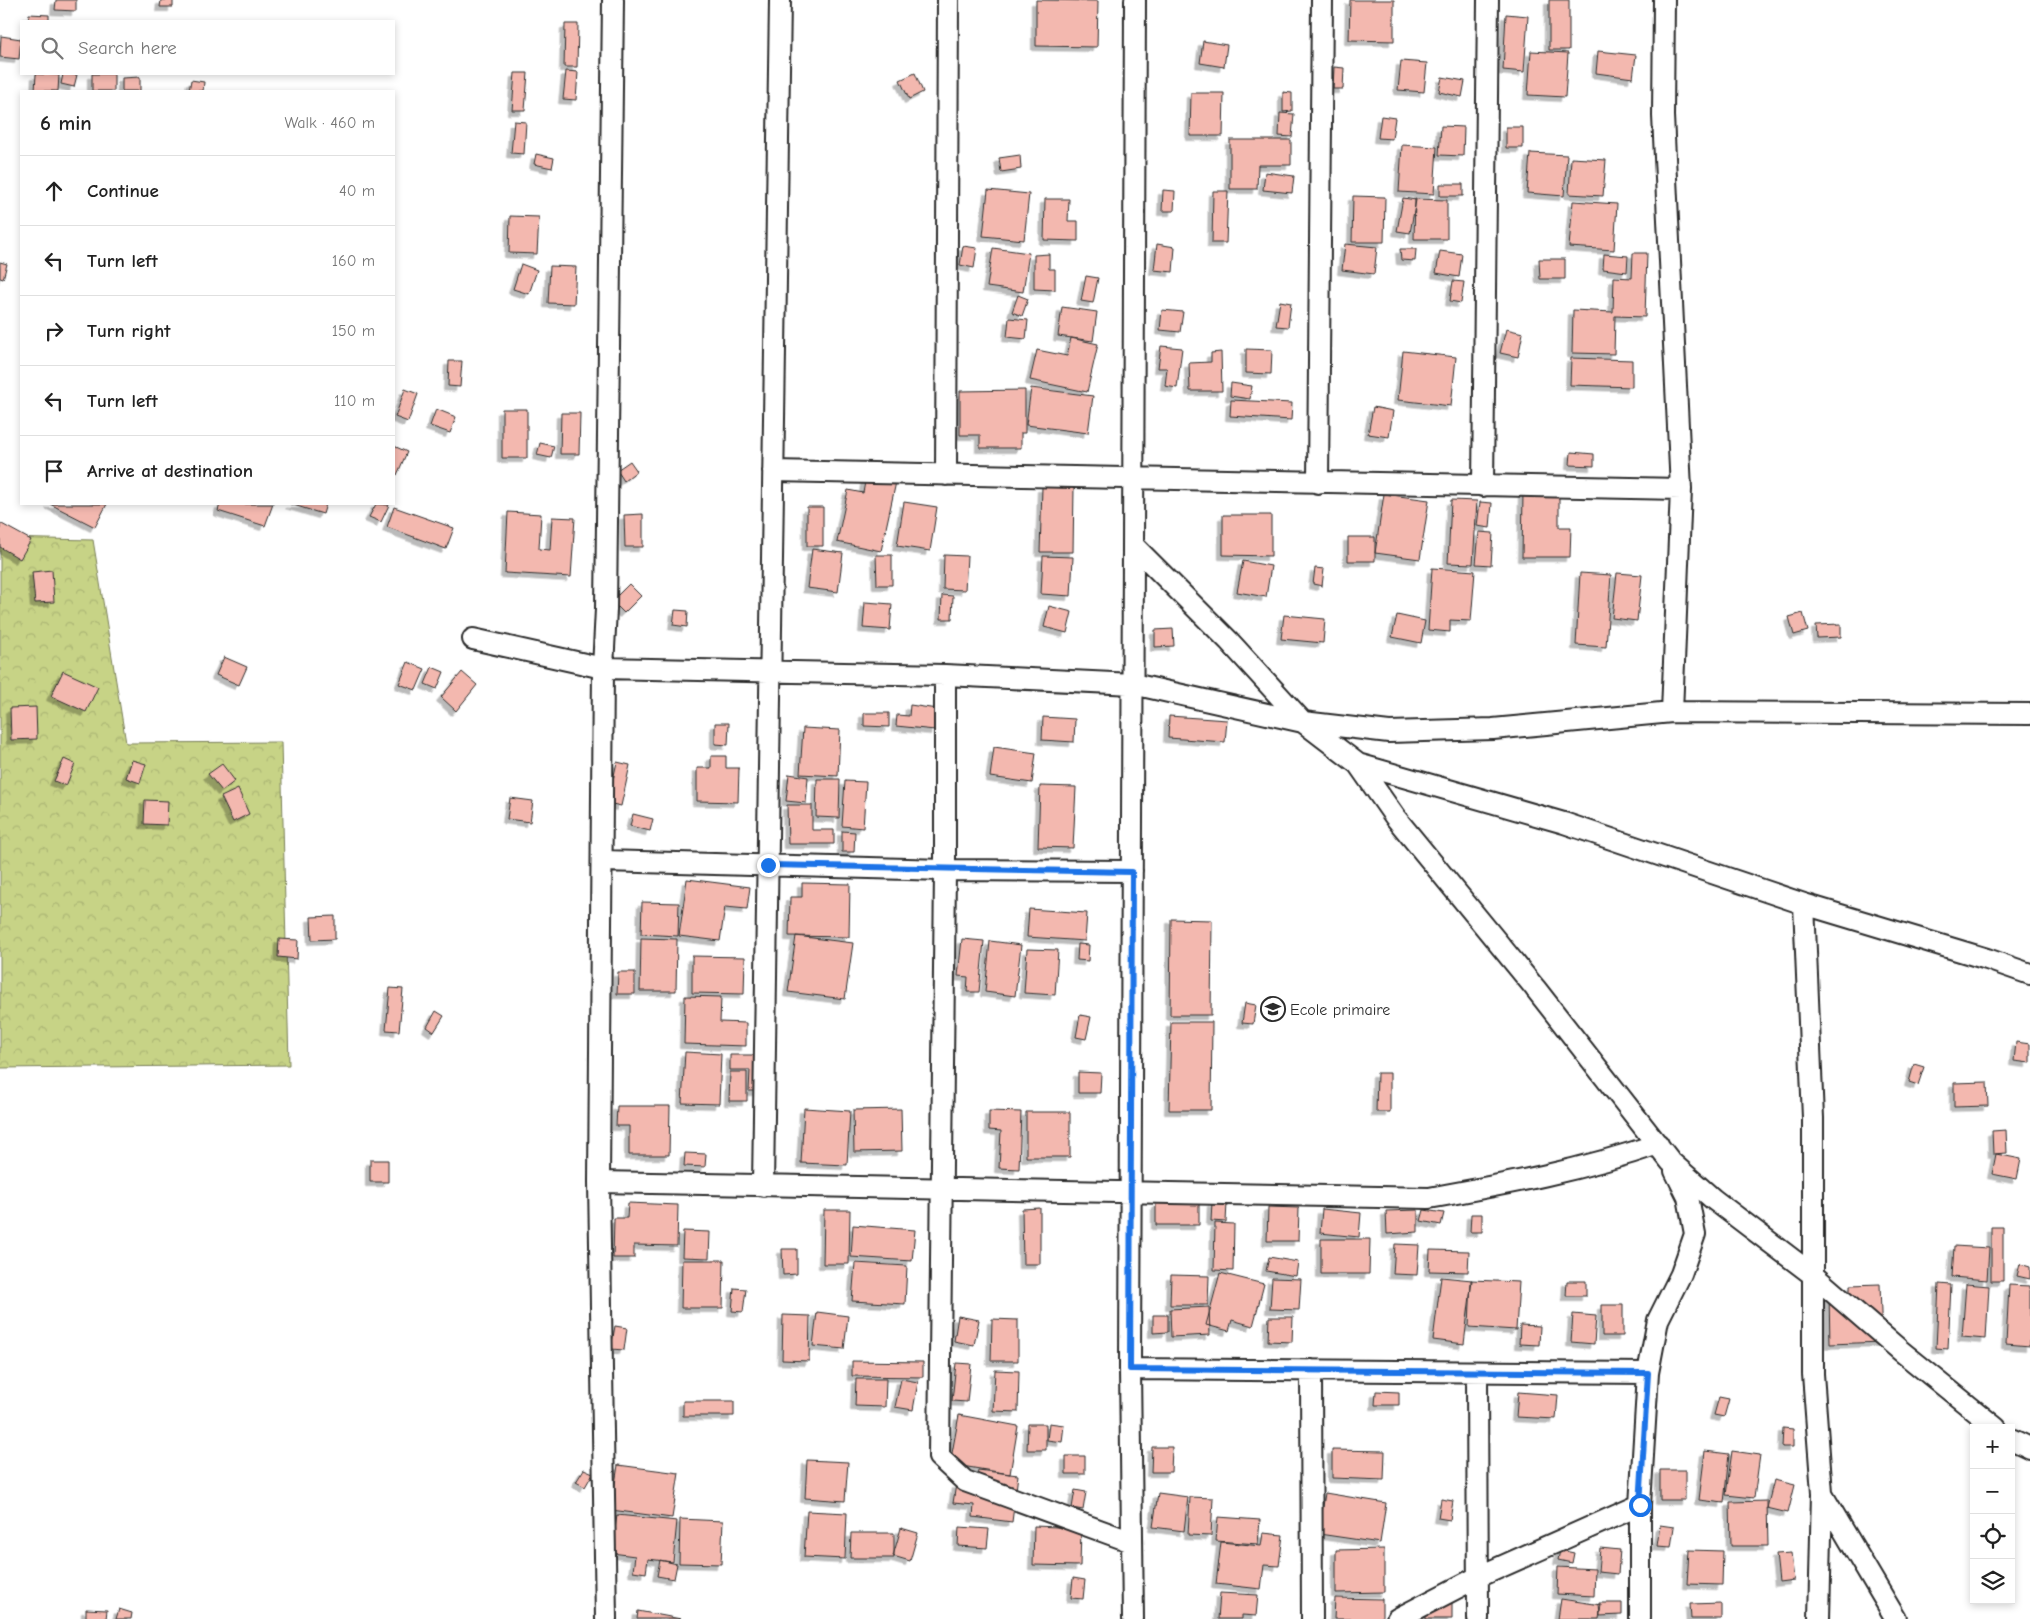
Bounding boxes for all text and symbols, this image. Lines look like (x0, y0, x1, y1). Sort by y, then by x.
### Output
search box (20, 20, 395, 75)
icon: search (38, 34, 66, 62)
text: Search here (78, 37, 177, 59)
text: 6 min (40, 111, 92, 135)
text: Walk · 460 m (284, 114, 375, 132)
icon: ahead (40, 177, 68, 205)
text: Continue (87, 180, 159, 202)
text: 40 m (339, 182, 375, 200)
icon: left (40, 247, 68, 275)
text: Turn left (87, 250, 158, 272)
text: 160 m (332, 252, 375, 270)
icon: right (40, 317, 68, 345)
text: Turn right (87, 320, 171, 342)
text: 150 m (332, 322, 375, 340)
icon: left (40, 387, 68, 415)
text: Turn left (87, 390, 158, 412)
text: 110 m (334, 392, 375, 410)
icon: arrive (40, 457, 68, 485)
text: Arrive at destination (87, 460, 253, 482)
route end (757, 854, 780, 877)
school or university icon: Ecole primaire (1260, 996, 1286, 1022)
place label: Ecole primaire (1290, 1001, 1390, 1019)
map controls (1970, 1424, 2015, 1604)
button: + (1970, 1424, 2015, 1469)
button: − (1970, 1469, 2015, 1514)
route start (1629, 1494, 1652, 1517)
button: locate (1970, 1514, 2015, 1559)
button: layers (1970, 1559, 2015, 1604)

